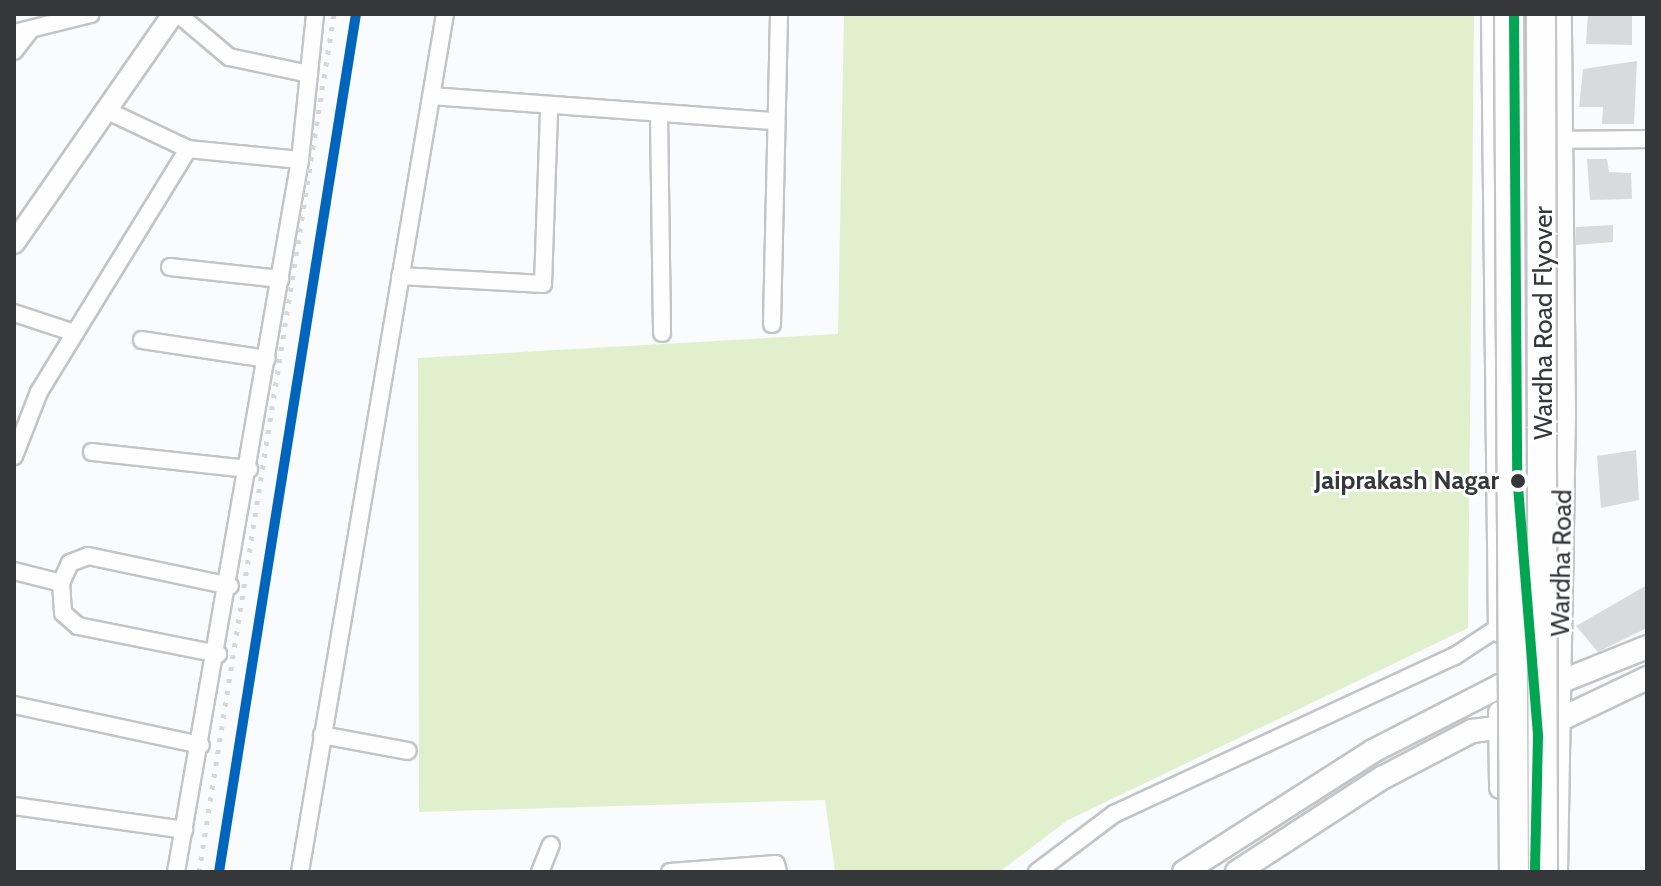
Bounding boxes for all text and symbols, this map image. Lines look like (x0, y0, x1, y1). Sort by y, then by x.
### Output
street label: Wardha Road Flyover (1528, 206, 1560, 440)
place label: Jaiprakash Nagar (1314, 465, 1499, 497)
marker: Jaiprakash Nagar (1506, 469, 1530, 493)
street label: Wardha Road (1545, 489, 1579, 637)

